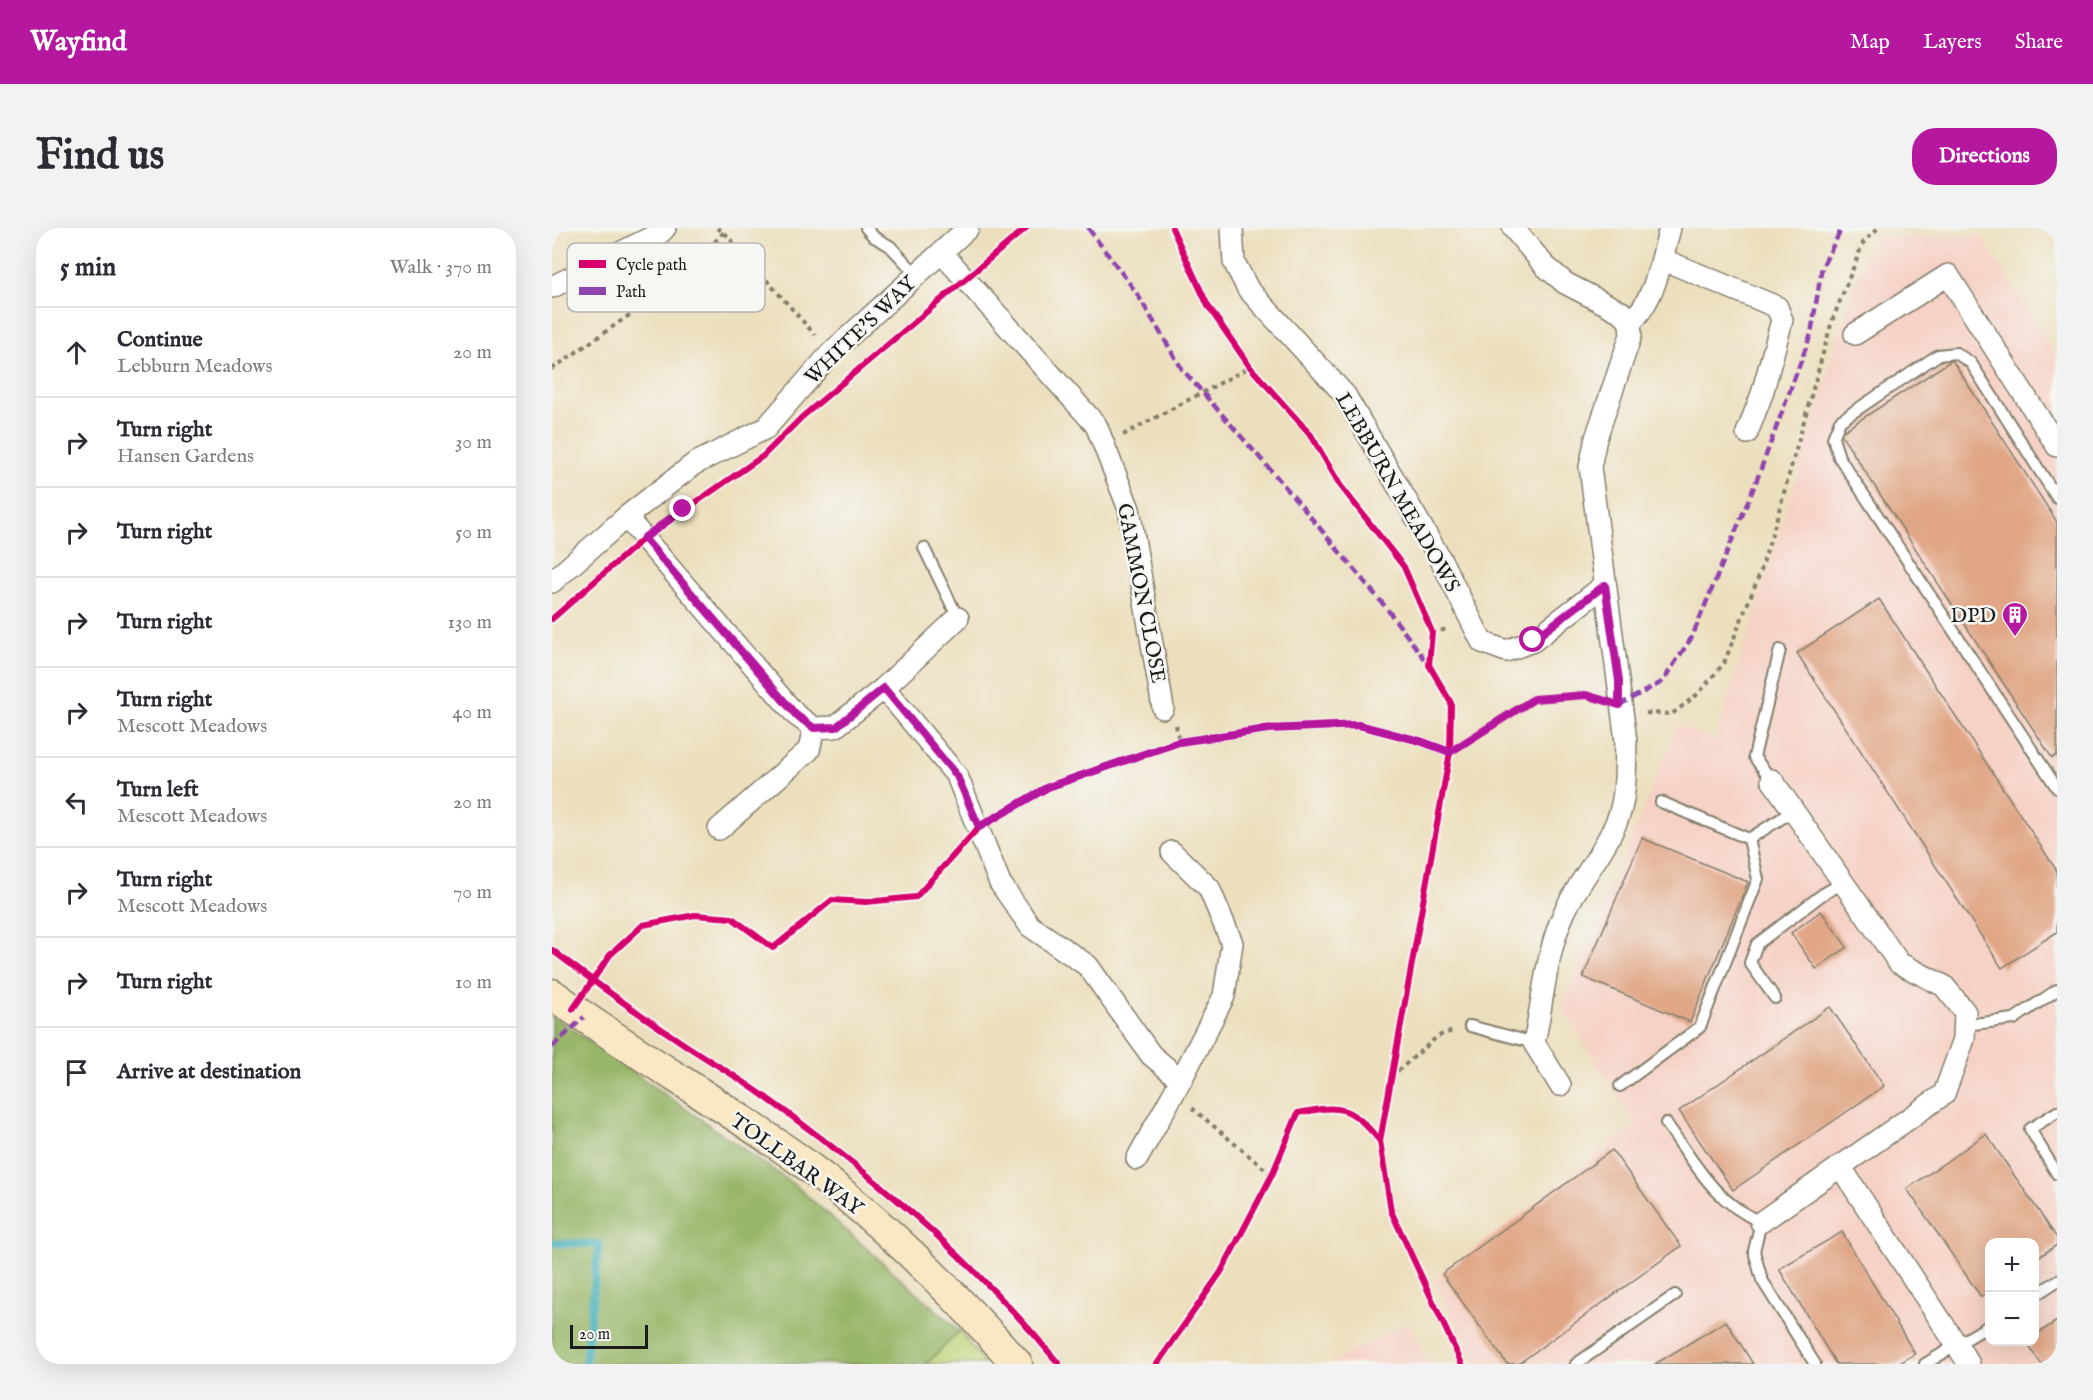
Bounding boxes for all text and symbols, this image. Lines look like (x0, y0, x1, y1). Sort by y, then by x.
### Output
text: Wayfind (30, 25, 127, 60)
text: Map (1850, 29, 1890, 56)
text: Layers (1923, 29, 1982, 56)
text: Share (2015, 29, 2063, 56)
button: Directions (1912, 128, 2057, 185)
text: Find us (36, 130, 164, 183)
legend (567, 243, 765, 312)
text: 5 min (60, 251, 116, 284)
text: Walk · 370 m (390, 255, 492, 280)
text: Cycle path (616, 256, 687, 276)
street label: WHITE'S WAY (799, 270, 924, 391)
text: Path (616, 283, 647, 303)
text: Continue (117, 326, 203, 354)
icon: ahead (60, 336, 93, 369)
text: 20 m (453, 340, 492, 365)
text: Lebburn Meadows (117, 354, 272, 379)
street label: LEBBURN MEADOWS (1328, 388, 1465, 598)
text: Turn right (117, 416, 212, 444)
icon: right (60, 426, 93, 459)
text: 30 m (455, 430, 492, 455)
text: Hansen Gardens (117, 444, 254, 469)
route end (669, 495, 695, 521)
street label: GAMMON CLOSE (1110, 501, 1171, 685)
icon: right (60, 516, 93, 549)
text: Turn right (117, 518, 212, 546)
text: 50 m (455, 520, 492, 545)
building icon: DPD (2000, 600, 2030, 638)
place label: DPD (1950, 603, 1996, 630)
icon: right (60, 606, 93, 639)
text: Turn right (117, 608, 212, 636)
text: 130 m (447, 610, 492, 635)
route start (1519, 626, 1545, 652)
text: Turn right (117, 686, 212, 714)
icon: right (60, 696, 93, 729)
text: 40 m (453, 700, 492, 725)
text: Mescott Meadows (117, 714, 267, 739)
text: Turn left (117, 776, 199, 804)
icon: left (60, 786, 93, 819)
text: 20 m (453, 790, 492, 815)
text: Mescott Meadows (117, 804, 267, 829)
text: Turn right (117, 866, 212, 894)
icon: right (60, 876, 93, 909)
text: 70 m (453, 880, 492, 905)
text: Mescott Meadows (117, 894, 267, 919)
icon: right (60, 966, 93, 999)
text: Turn right (117, 968, 212, 996)
text: 10 m (455, 970, 492, 995)
icon: arrive (60, 1056, 93, 1089)
text: Arrive at destination (117, 1058, 301, 1086)
street label: TOLLBAR WAY (724, 1108, 869, 1224)
map controls (1985, 1238, 2039, 1346)
button: + (1985, 1238, 2039, 1292)
button: − (1985, 1292, 2039, 1346)
scale bar (570, 1322, 648, 1350)
text: 20 m (579, 1325, 610, 1345)

